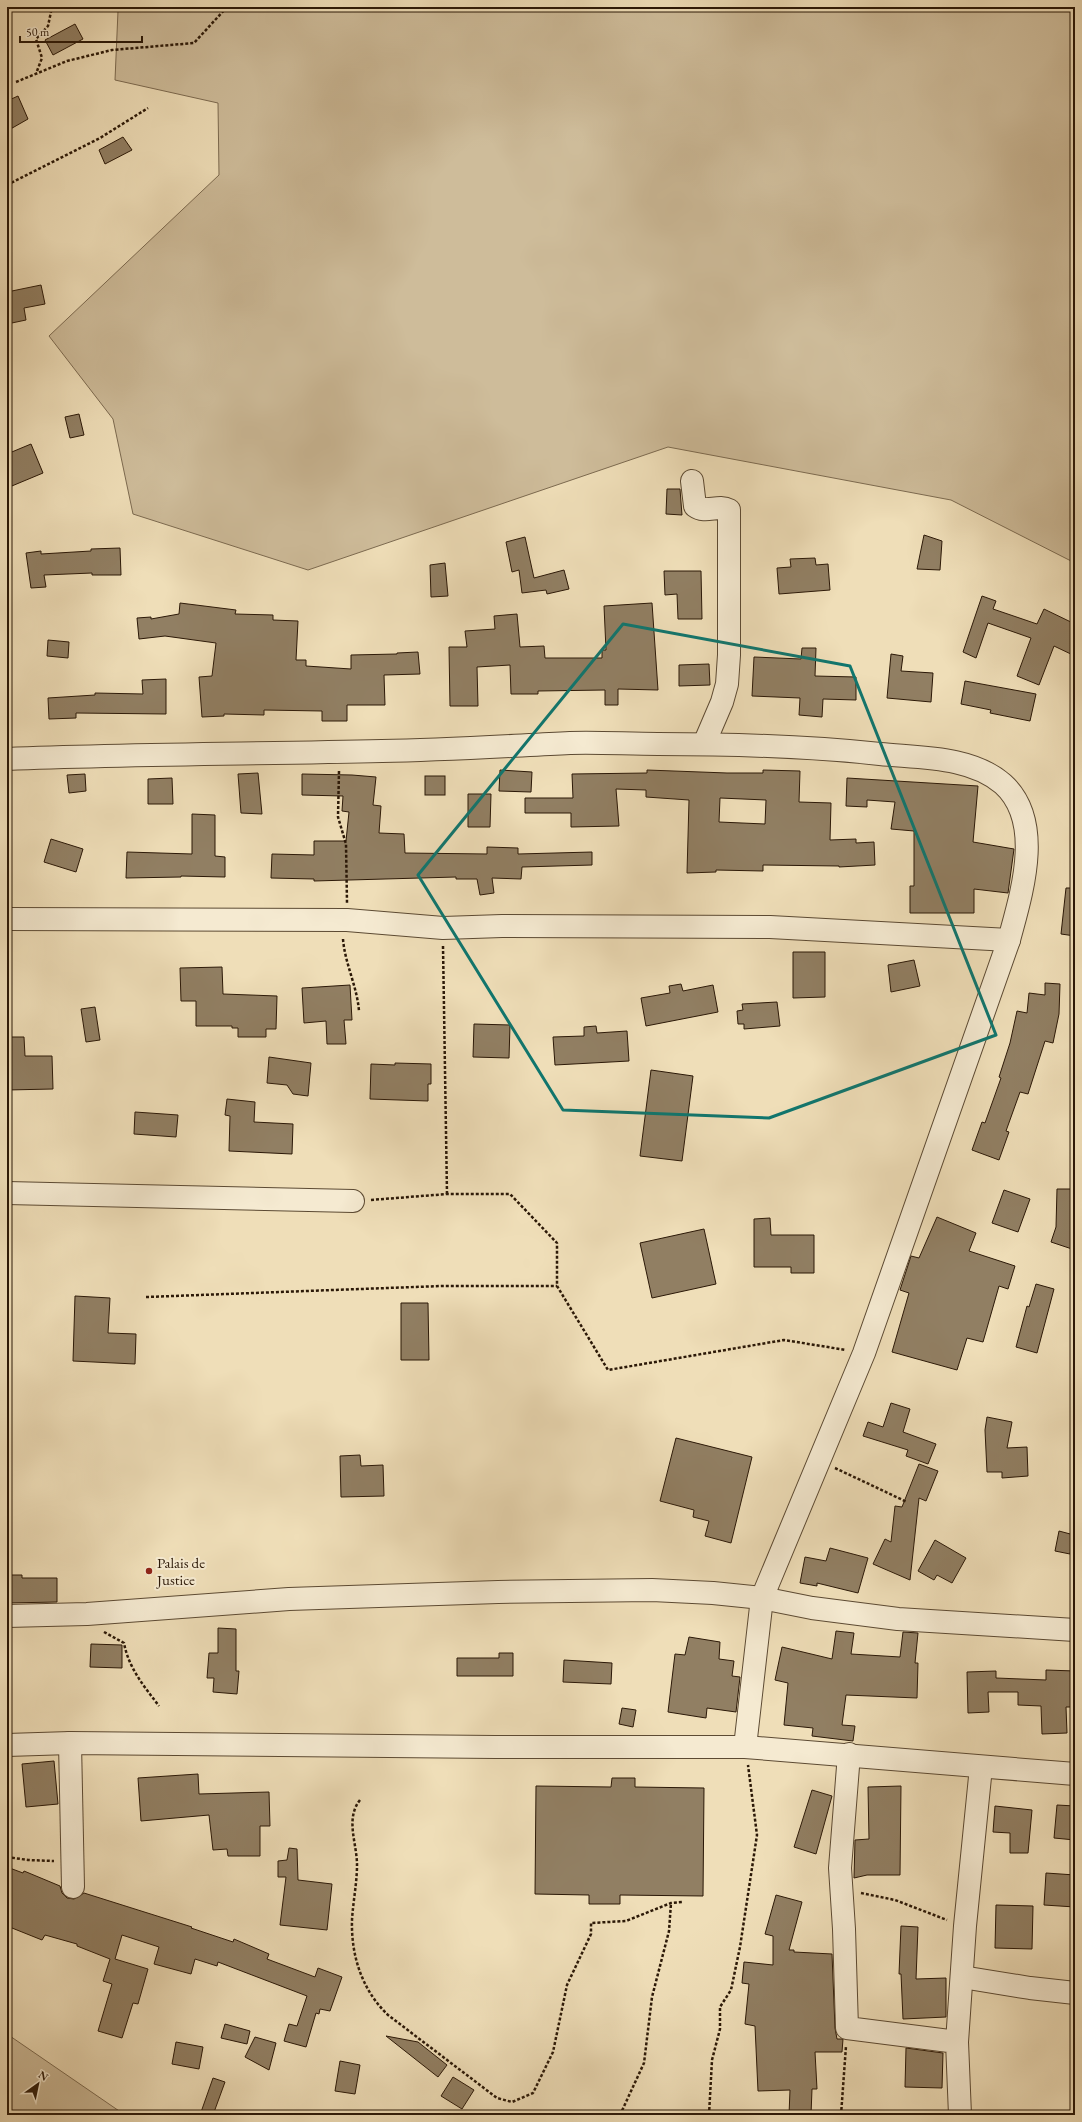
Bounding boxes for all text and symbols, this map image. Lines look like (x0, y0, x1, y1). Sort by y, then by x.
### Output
scale bar (20, 18, 142, 44)
text: 50 m (26, 24, 50, 40)
place label: Palais de Justice (155, 1553, 205, 1589)
marker: Palais de Justice (144, 1566, 154, 1576)
north arrow (18, 2064, 58, 2104)
text: N (36, 2067, 51, 2084)

